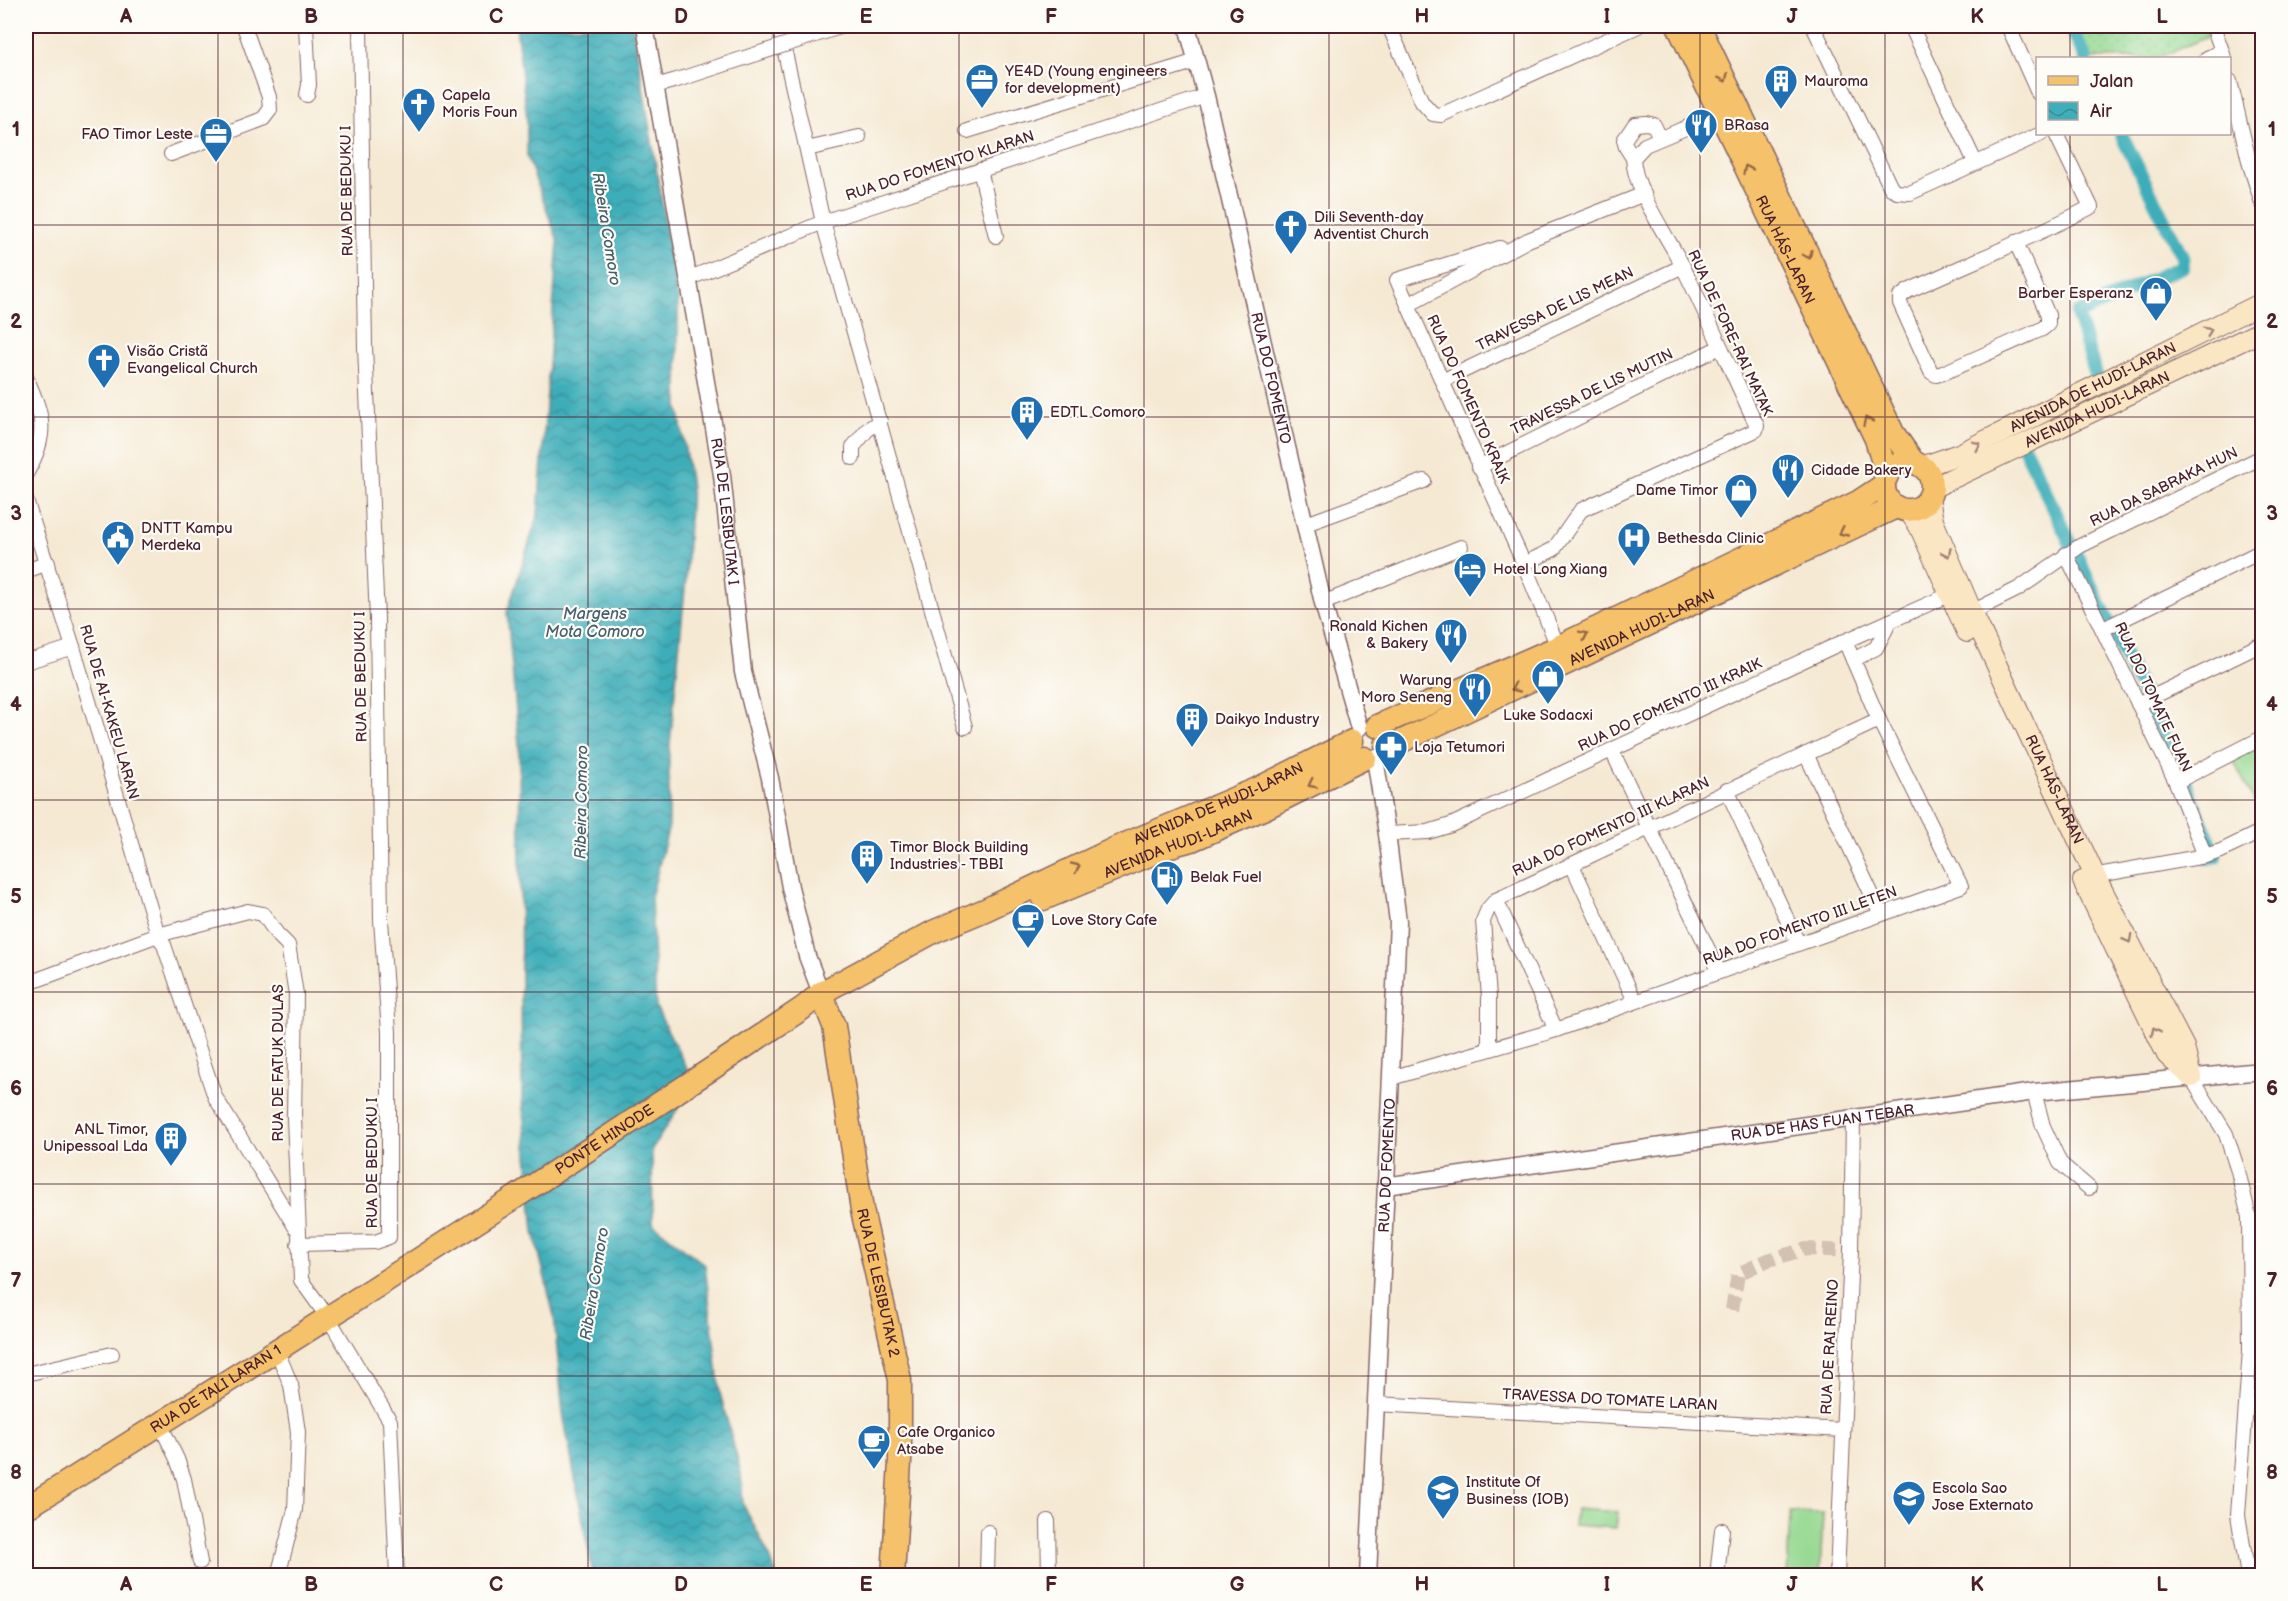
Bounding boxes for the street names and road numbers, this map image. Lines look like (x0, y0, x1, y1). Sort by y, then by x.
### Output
street label: RUA DE BEDUKU I (336, 125, 358, 257)
street label: RUA DO FOMENTO KLARAN (843, 126, 1037, 206)
street label: RUA HÁS-LARAN (1751, 192, 1819, 307)
street label: RUA DE FORE-RAI MATAK (1683, 247, 1777, 419)
street label: TRAVESSA DE LIS MEAN (1473, 263, 1637, 355)
street label: RUA DO FOMENTO (1247, 310, 1296, 446)
street label: RUA DO FOMENTO KRAIK (1422, 312, 1514, 487)
street label: AVENIDA DE HUDI-LARAN (2007, 338, 2179, 437)
street label: TRAVESSA DE LIS MUTIN (1508, 344, 1676, 440)
street label: AVENIDA HUDI-LARAN (2022, 367, 2173, 452)
street label: RUA DE LESIBUTAK I (706, 436, 743, 586)
street label: RUA DA SABRAKA HUN (2087, 443, 2241, 531)
street label: AVENIDA HUDI-LARAN (1566, 585, 1718, 670)
street label: RUA DE BEDUKU I (350, 611, 372, 743)
street label: RUA DO TOMATE FUAN (2110, 619, 2196, 775)
street label: RUA DE AI-KAKEU LARAN (75, 622, 143, 802)
street label: RUA DO FOMENTO III KRAIK (1575, 654, 1765, 756)
street label: RUA HÁS-LARAN (2021, 732, 2088, 847)
street label: AVENIDA DE HUDI-LARAN (1131, 758, 1306, 849)
street label: RUA DO FOMENTO III KLARAN (1509, 773, 1713, 881)
street label: AVENIDA HUDI-LARAN (1101, 805, 1255, 882)
street label: RUA DO FOMENTO III LETEN (1700, 882, 1900, 970)
street label: RUA DE FATUK DULAS (269, 984, 288, 1142)
street label: RUA DE BEDUKU I (363, 1097, 382, 1228)
street label: RUA DO FOMENTO (1374, 1098, 1399, 1233)
street label: PONTE HINODE (551, 1100, 658, 1179)
street label: RUA DE HAS FUAN TEBAR (1729, 1100, 1916, 1145)
street label: RUA DE LESIBUTAK 2 (852, 1206, 904, 1359)
street label: RUA DE RAI REINO (1817, 1279, 1843, 1415)
street label: RUA DE TALI LARAN 1 (146, 1340, 285, 1437)
street label: TRAVESSA DO TOMATE LARAN (1502, 1385, 1718, 1415)

